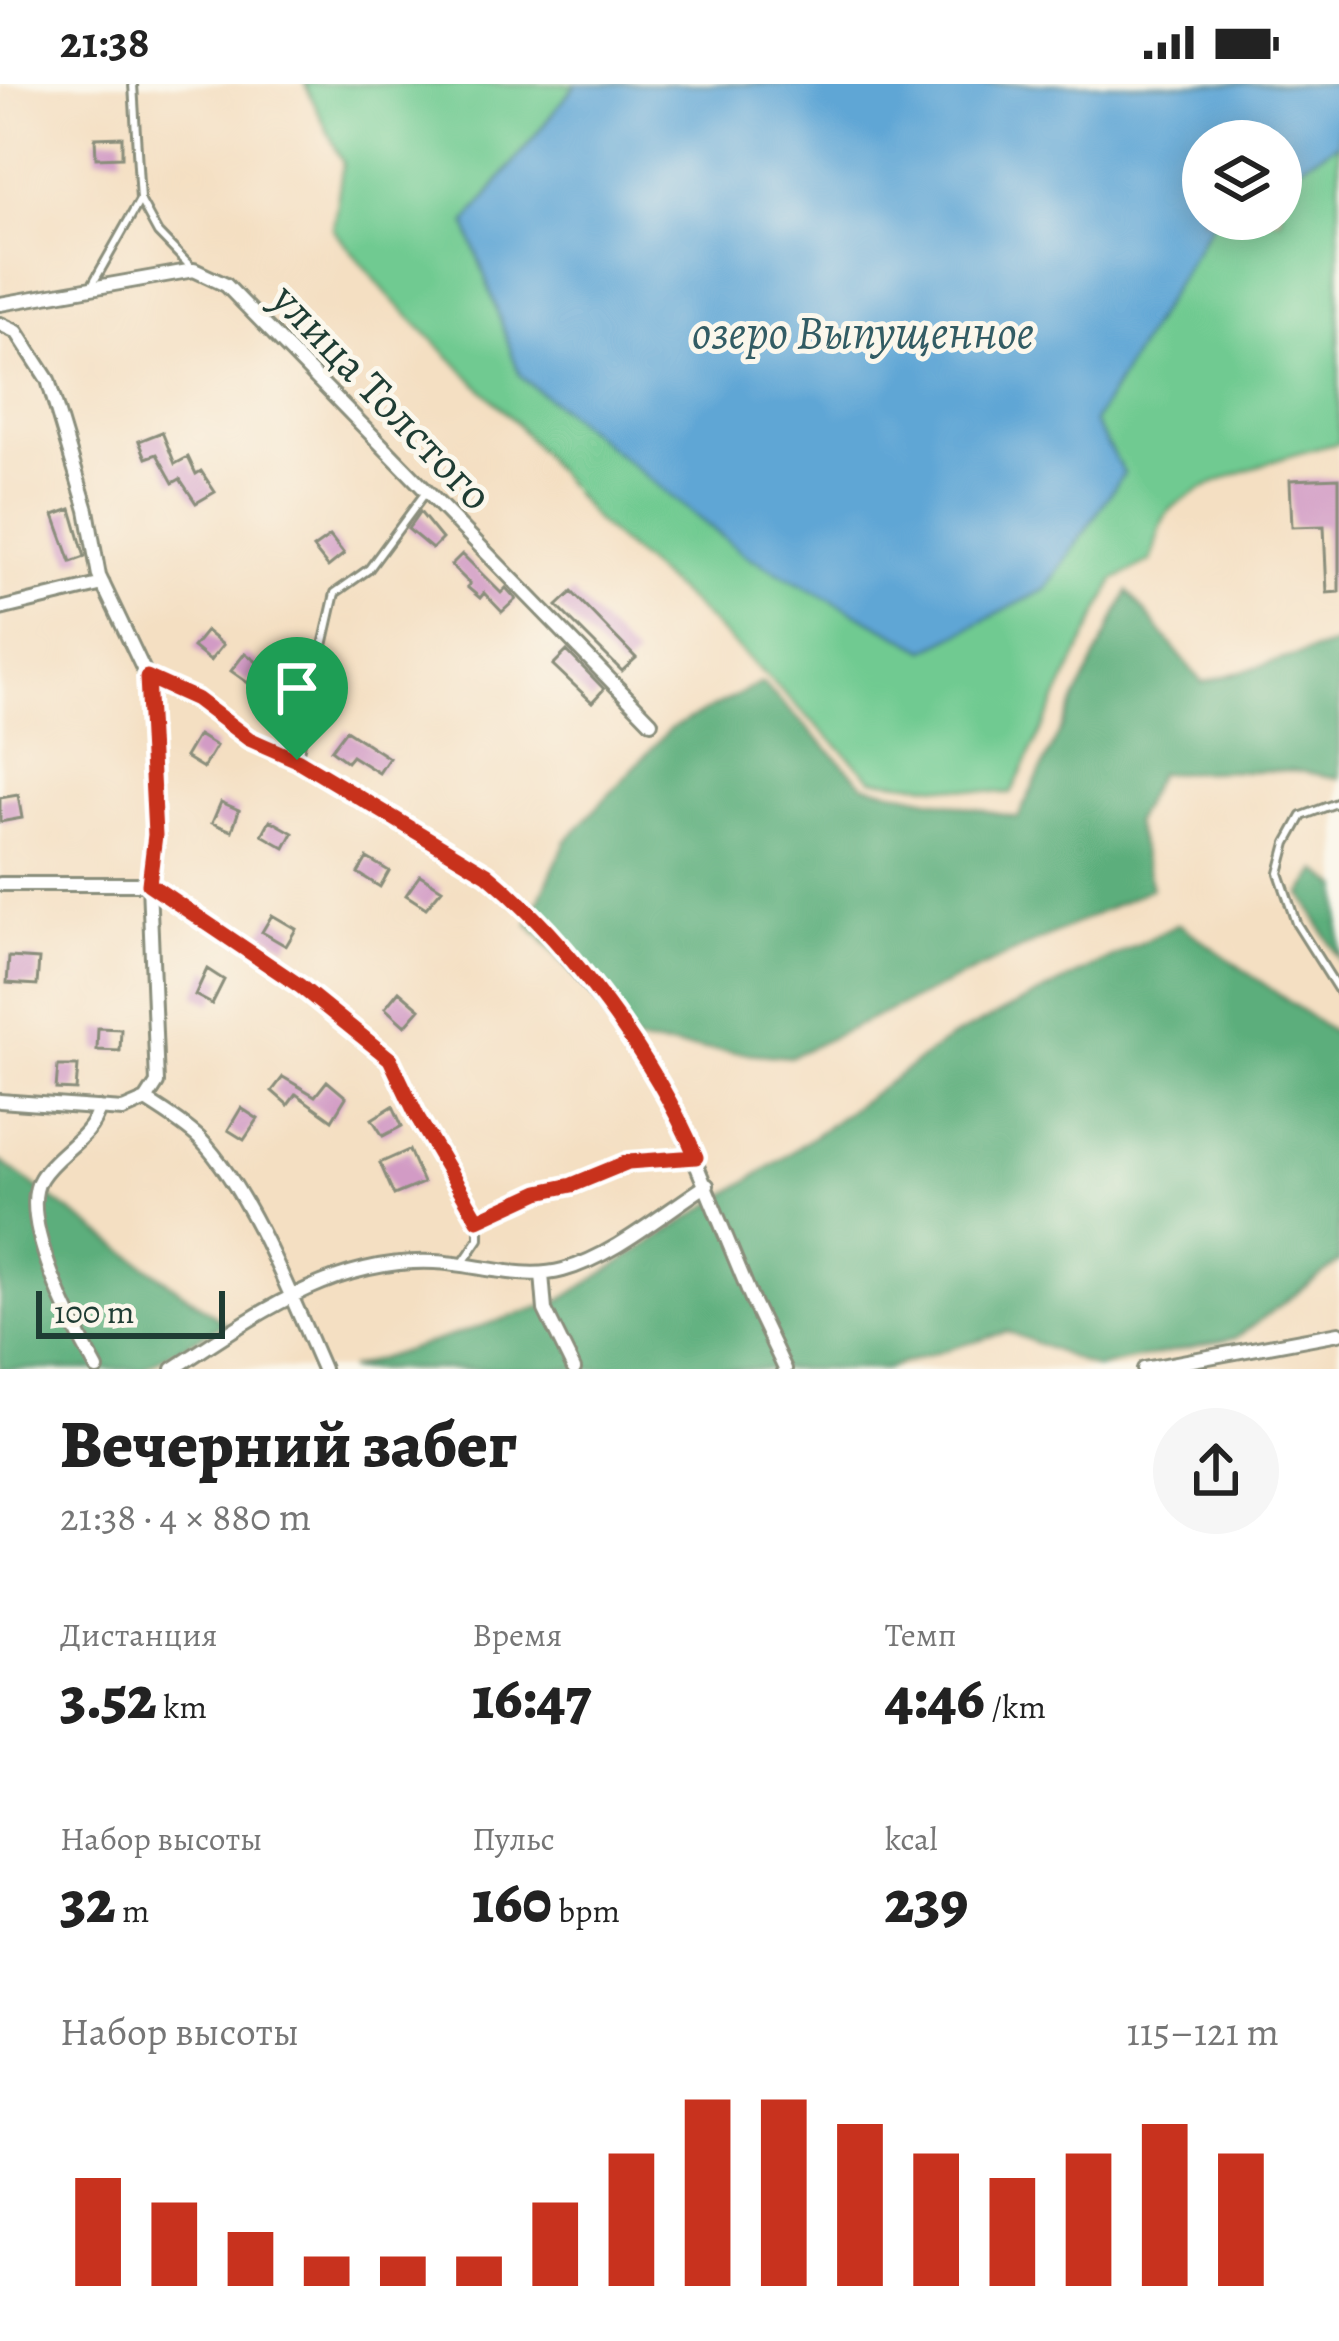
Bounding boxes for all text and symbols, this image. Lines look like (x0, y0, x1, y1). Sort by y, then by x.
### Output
text: 21:38 (60, 11, 150, 73)
map controls (1182, 120, 1302, 240)
button: layers (1182, 120, 1302, 240)
street label: улица Толстого (257, 268, 507, 524)
water label: озеро Выпущенное (692, 299, 1034, 365)
pin (246, 637, 348, 760)
icon: arrive (264, 655, 330, 721)
scale bar (36, 1285, 225, 1338)
text: 100 m (54, 1289, 134, 1334)
text: Вечерний забег (60, 1400, 517, 1490)
button: share (1153, 1408, 1279, 1534)
text: 21:38 · 4 × 880 m (60, 1490, 311, 1543)
text: Дистанция (60, 1612, 217, 1657)
text: Время (472, 1612, 562, 1657)
text: Темп (885, 1612, 957, 1657)
text: 3.52 (60, 1657, 157, 1739)
text: 16:47 (472, 1657, 591, 1739)
text: 4:46 (885, 1657, 985, 1739)
text: km (157, 1684, 207, 1729)
text: /km (985, 1684, 1046, 1729)
text: Набор высоты (60, 1816, 262, 1861)
text: Пульс (472, 1816, 555, 1861)
text: kcal (885, 1816, 938, 1861)
text: 32 (60, 1861, 116, 1943)
text: 160 (472, 1861, 552, 1943)
text: 239 (885, 1861, 968, 1943)
text: m (116, 1888, 150, 1933)
text: bpm (552, 1888, 620, 1933)
text: Набор высоты (60, 2005, 299, 2058)
text: 115–121 m (1126, 2005, 1279, 2058)

